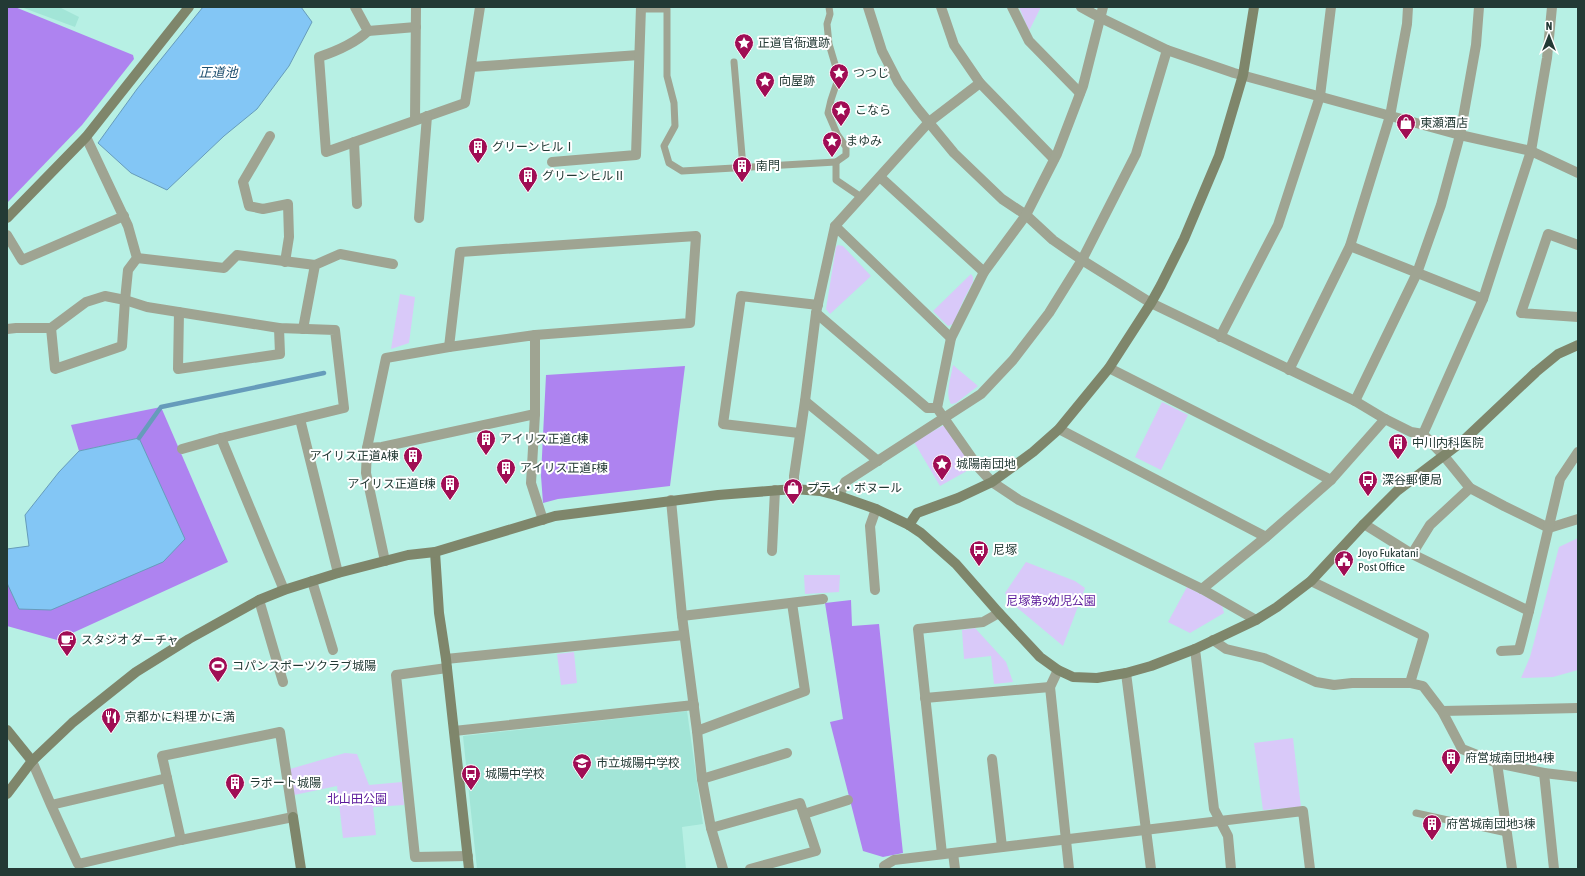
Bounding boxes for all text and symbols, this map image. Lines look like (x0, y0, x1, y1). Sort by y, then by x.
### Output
north arrow (1529, 16, 1569, 56)
text: N (1546, 20, 1552, 32)
place icon: 正道官衙遺跡 (733, 32, 755, 60)
place label: 正道官衙遺跡 (758, 36, 830, 50)
place icon: つつじ (828, 62, 850, 90)
water label: 正道池 (198, 65, 239, 80)
place label: つつじ (853, 66, 889, 80)
place icon: 向屋跡 (754, 70, 776, 98)
place label: 向屋跡 (779, 74, 815, 88)
place icon: こなら (830, 99, 852, 127)
place label: こなら (855, 103, 891, 117)
shop icon: 東瀬酒店 (1395, 112, 1417, 140)
place label: 東瀬酒店 (1420, 116, 1468, 130)
place icon: まゆみ (821, 130, 843, 158)
place label: まゆみ (846, 134, 882, 148)
building icon: グリーンヒルⅠ (467, 136, 489, 164)
place label: グリーンヒルⅠ (492, 140, 575, 154)
building icon: 南門 (731, 155, 753, 183)
place label: 南門 (756, 159, 780, 173)
building icon: グリーンヒルⅡ (517, 165, 539, 193)
place label: グリーンヒルⅡ (542, 169, 625, 183)
building icon: アイリス正道C棟 (475, 428, 497, 456)
place label: アイリス正道C棟 (500, 432, 589, 446)
building icon: 中川内科医院 (1387, 432, 1409, 460)
place label: 中川内科医院 (1412, 436, 1484, 450)
building icon: アイリス正道A棟 (402, 445, 424, 473)
place label: アイリス正道A棟 (310, 449, 399, 463)
place icon: 城陽南団地 (931, 453, 953, 481)
building icon: アイリス正道F棟 (495, 457, 517, 485)
place label: 城陽南団地 (956, 457, 1016, 471)
place label: アイリス正道F棟 (520, 461, 608, 475)
bus stop icon: 深谷郵便局 (1357, 469, 1379, 497)
building icon: アイリス正道E棟 (439, 473, 461, 501)
place label: 深谷郵便局 (1382, 473, 1442, 487)
place label: アイリス正道E棟 (347, 477, 436, 491)
shop icon: プティ・ボヌール (782, 477, 804, 505)
place label: プティ・ボヌール (807, 481, 902, 495)
bus stop icon: 尼塚 (968, 539, 990, 567)
place label: 尼塚 (993, 543, 1017, 557)
place label: Joyo Fukatani Post Office (1358, 546, 1418, 574)
public building icon: Joyo Fukatani Post Office (1333, 549, 1355, 577)
park label: 尼塚第9幼児公園 (1006, 594, 1096, 608)
cafe icon: スタジオ ダーチャ (56, 629, 78, 657)
place label: スタジオ ダーチャ (81, 633, 179, 647)
sports icon: コパンスポーツクラブ城陽 (207, 655, 229, 683)
place label: コパンスポーツクラブ城陽 (232, 659, 376, 673)
restaurant icon: 京都かに料理 かに満 (100, 706, 122, 734)
place label: 京都かに料理 かに満 (125, 710, 235, 724)
building icon: 府営城南団地4棟 (1440, 747, 1462, 775)
place label: 府営城南団地4棟 (1465, 751, 1555, 765)
school or university icon: 市立城陽中学校 (571, 752, 593, 780)
place label: 市立城陽中学校 (596, 756, 680, 770)
bus stop icon: 城陽中学校 (460, 763, 482, 791)
place label: 城陽中学校 (485, 767, 545, 781)
building icon: ラポート城陽 (224, 772, 246, 800)
place label: ラポート城陽 (249, 776, 321, 790)
park label: 北山田公園 (327, 792, 387, 806)
building icon: 府営城南団地3棟 (1421, 813, 1443, 841)
place label: 府営城南団地3棟 (1446, 817, 1536, 831)

